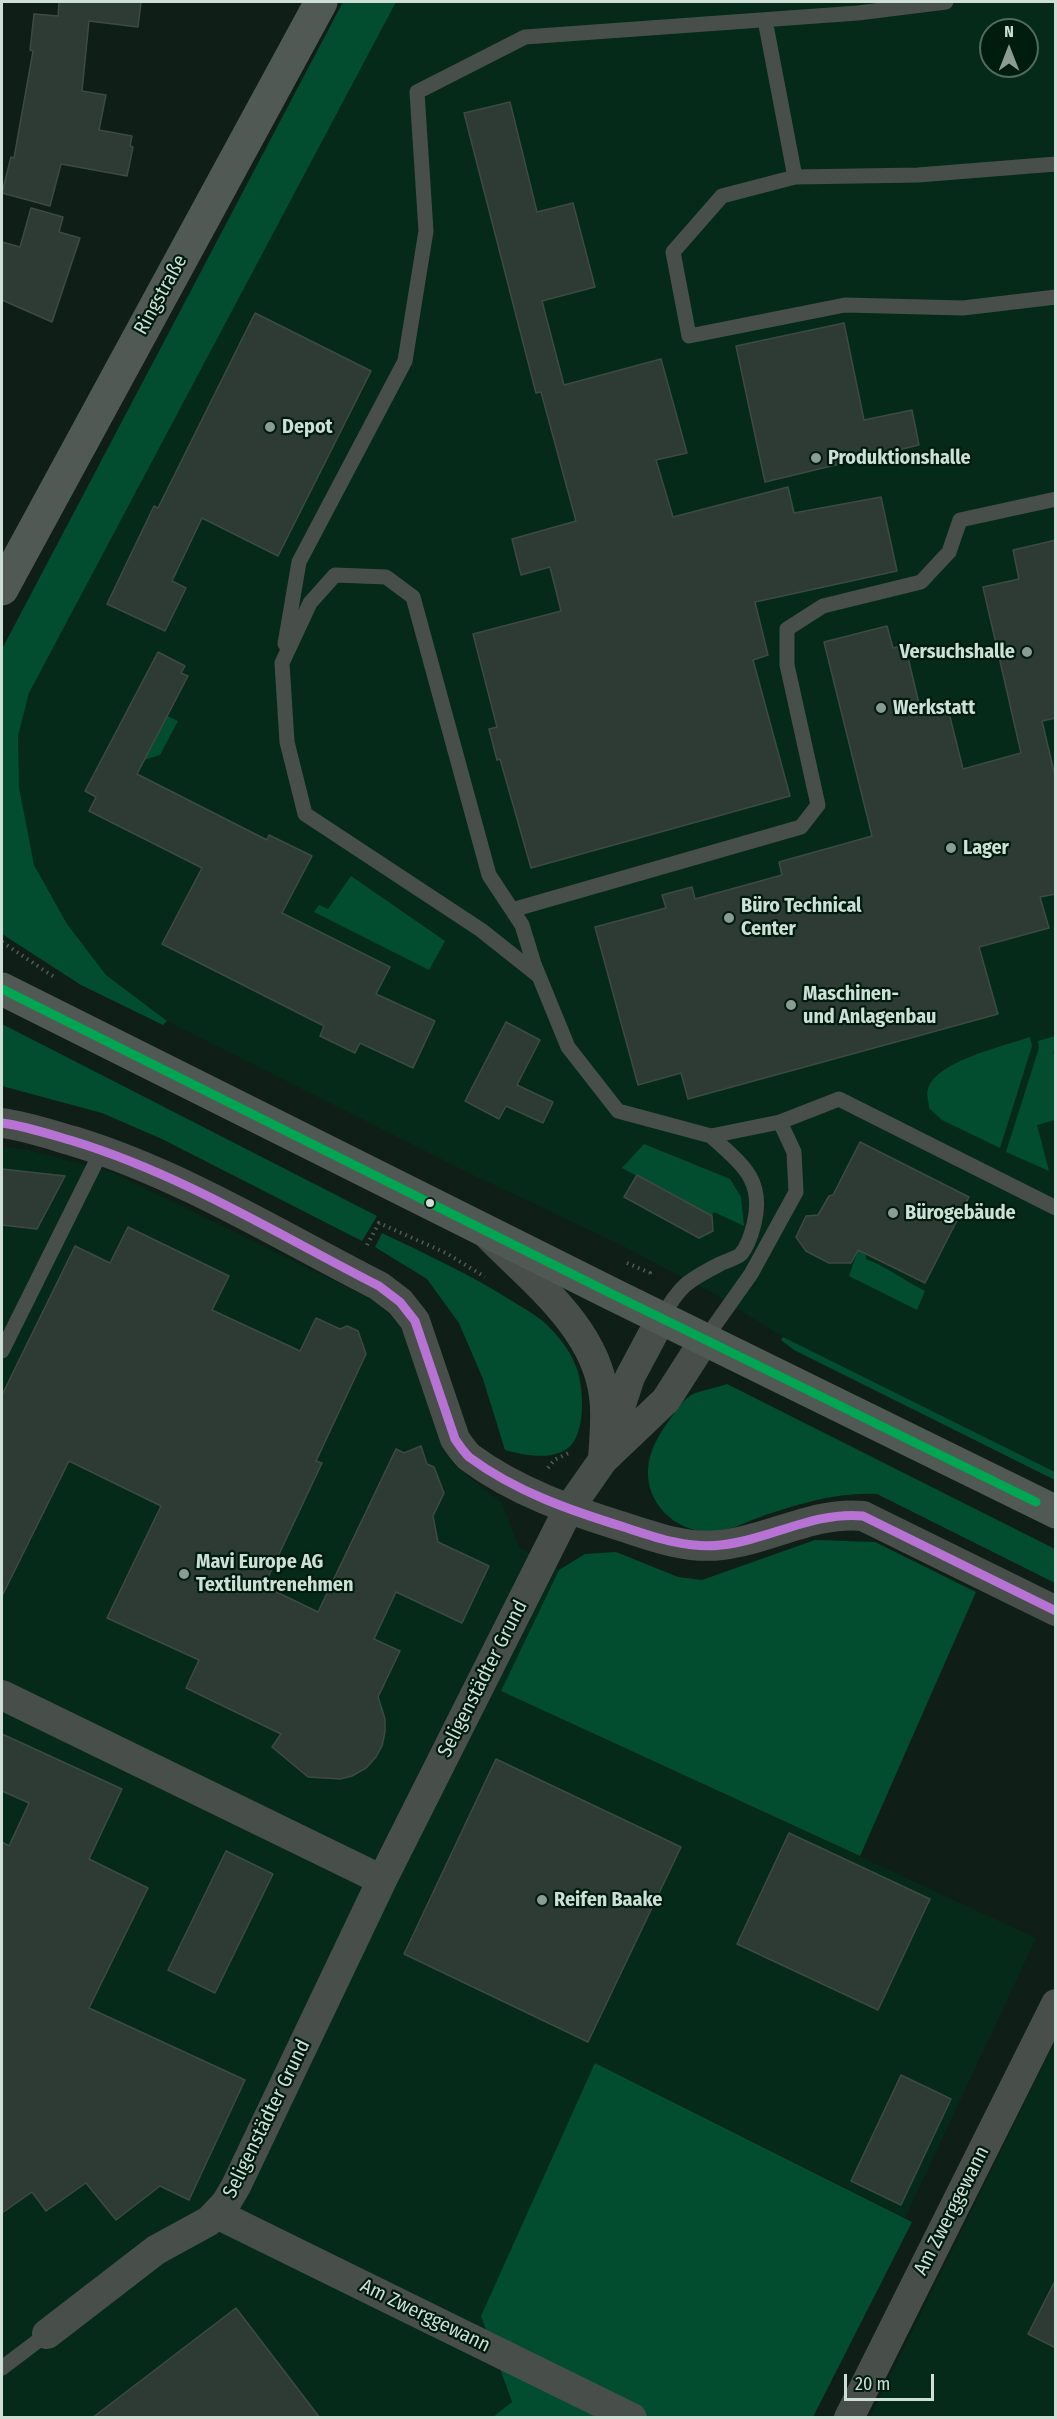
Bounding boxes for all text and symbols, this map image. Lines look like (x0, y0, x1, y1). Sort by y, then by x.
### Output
north arrow (979, 18, 1039, 78)
text: N (1004, 22, 1014, 41)
street label: Ringstraße (129, 251, 193, 339)
place label: Depot (282, 415, 333, 439)
marker: Depot (263, 420, 277, 434)
place label: Produktionshalle (828, 446, 971, 470)
marker: Produktionshalle (809, 451, 823, 465)
place label: Versuchshalle (899, 640, 1015, 664)
marker: Versuchshalle (1020, 645, 1034, 659)
place label: Werkstatt (893, 696, 975, 720)
marker: Werkstatt (874, 701, 888, 715)
place label: Lager (963, 836, 1009, 860)
marker: Lager (944, 841, 958, 855)
place label: Büro Technical Center (741, 894, 862, 941)
marker: Büro Technical Center (722, 911, 736, 925)
place label: Maschinen- und Anlagenbau (803, 982, 936, 1029)
marker: Maschinen- und Anlagenbau (784, 998, 798, 1012)
unlabelled marker (424, 1197, 436, 1209)
place label: Bürogebäude (905, 1201, 1016, 1225)
marker: Bürogebäude (886, 1206, 900, 1220)
place label: Mavi Europe AG Textiluntrenehmen (196, 1550, 353, 1597)
marker: Mavi Europe AG Textiluntrenehmen (177, 1567, 191, 1581)
street label: Seligenstädter Grund (433, 1596, 533, 1762)
place label: Reifen Baake (554, 1888, 662, 1912)
marker: Reifen Baake (535, 1893, 549, 1907)
street label: Seligenstädter Grund (218, 2036, 316, 2202)
street label: Am Zwerggewann (909, 2142, 995, 2280)
street label: Am Zwerggewann (356, 2274, 494, 2358)
scale bar (847, 2362, 937, 2400)
text: 20 m (855, 2373, 890, 2395)

